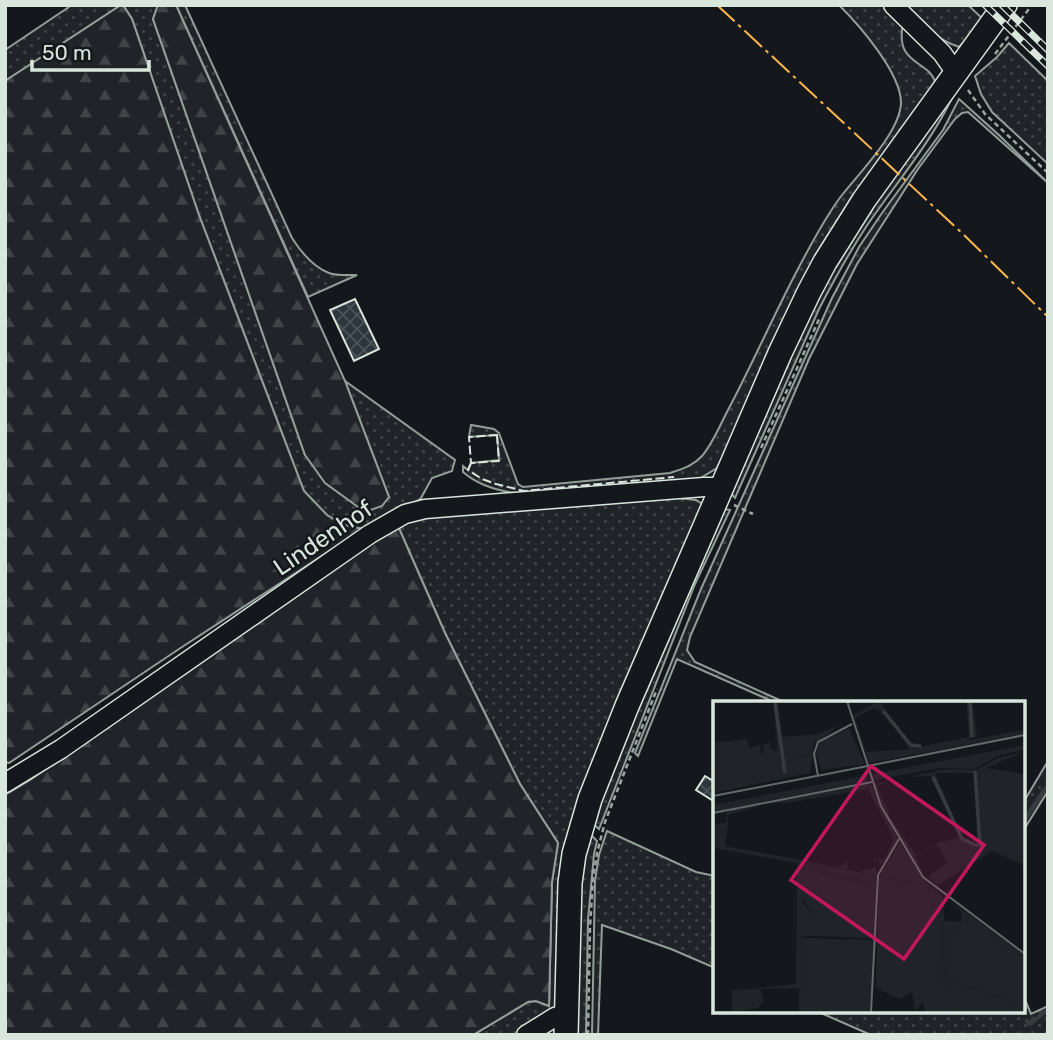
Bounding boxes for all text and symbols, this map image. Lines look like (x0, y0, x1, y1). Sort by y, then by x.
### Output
scale bar (32, 28, 149, 72)
text: 50 m (42, 40, 92, 65)
street label: Lindenhof (268, 494, 379, 581)
inset map (713, 701, 1025, 1012)

